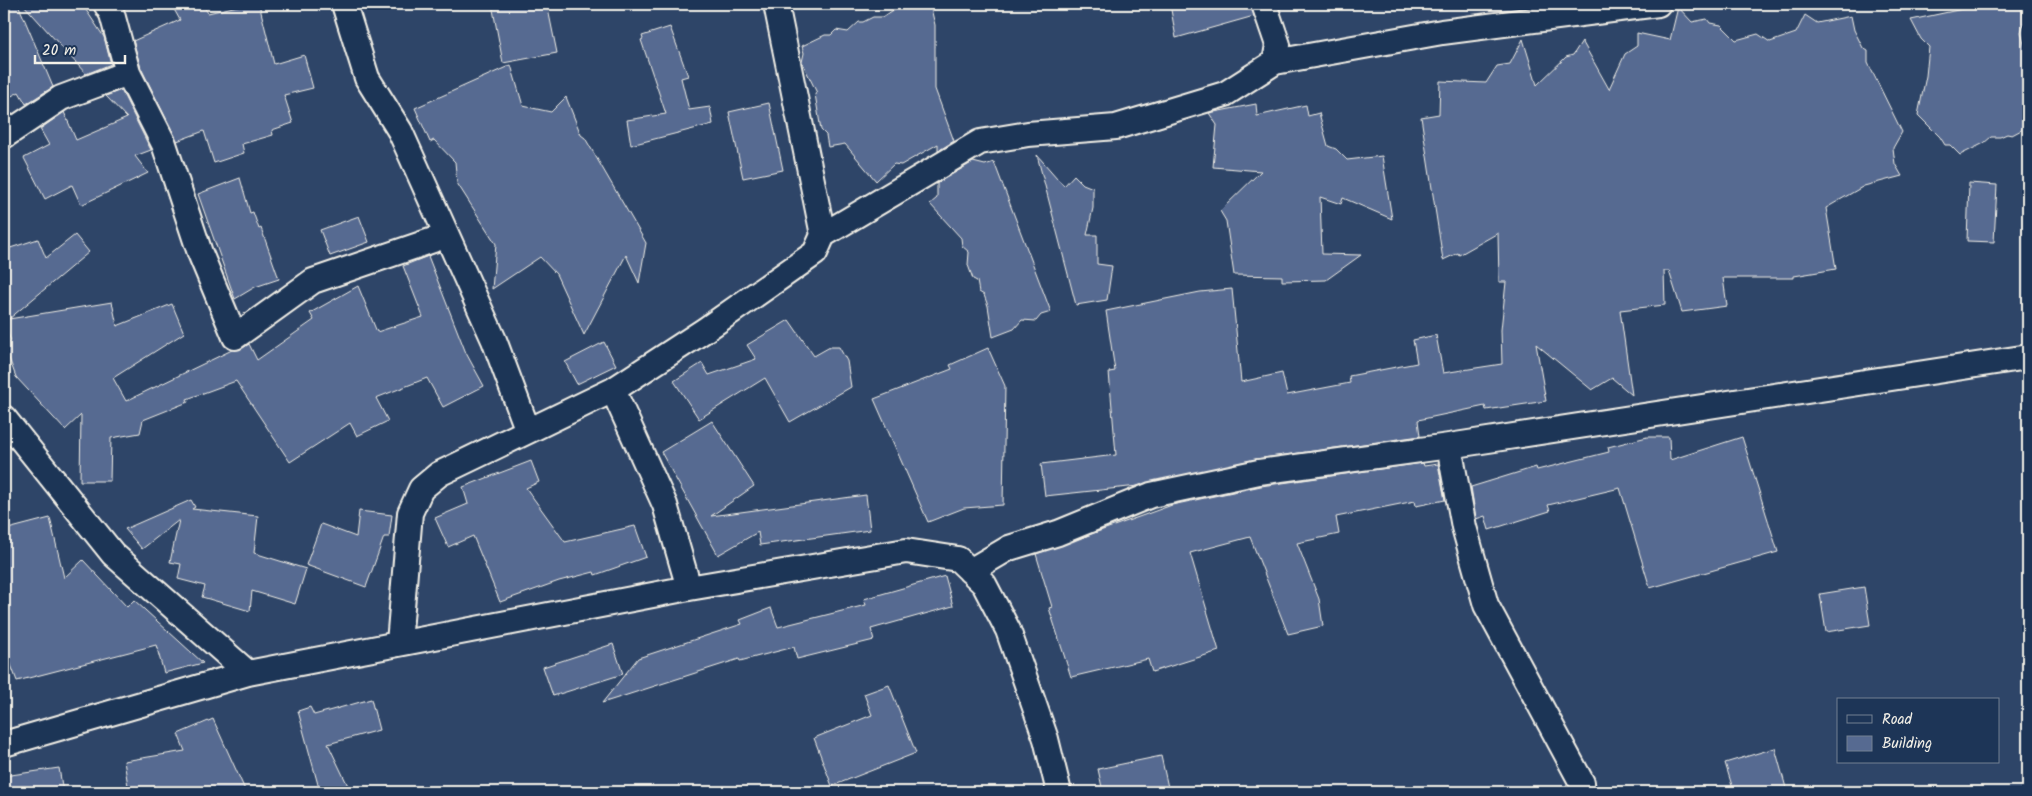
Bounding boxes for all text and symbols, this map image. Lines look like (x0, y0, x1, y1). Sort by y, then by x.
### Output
scale bar (35, 32, 125, 64)
text: 20 m (42, 39, 76, 63)
legend (1837, 698, 2000, 764)
text: Road (1882, 708, 1913, 732)
text: Building (1882, 732, 1932, 756)

